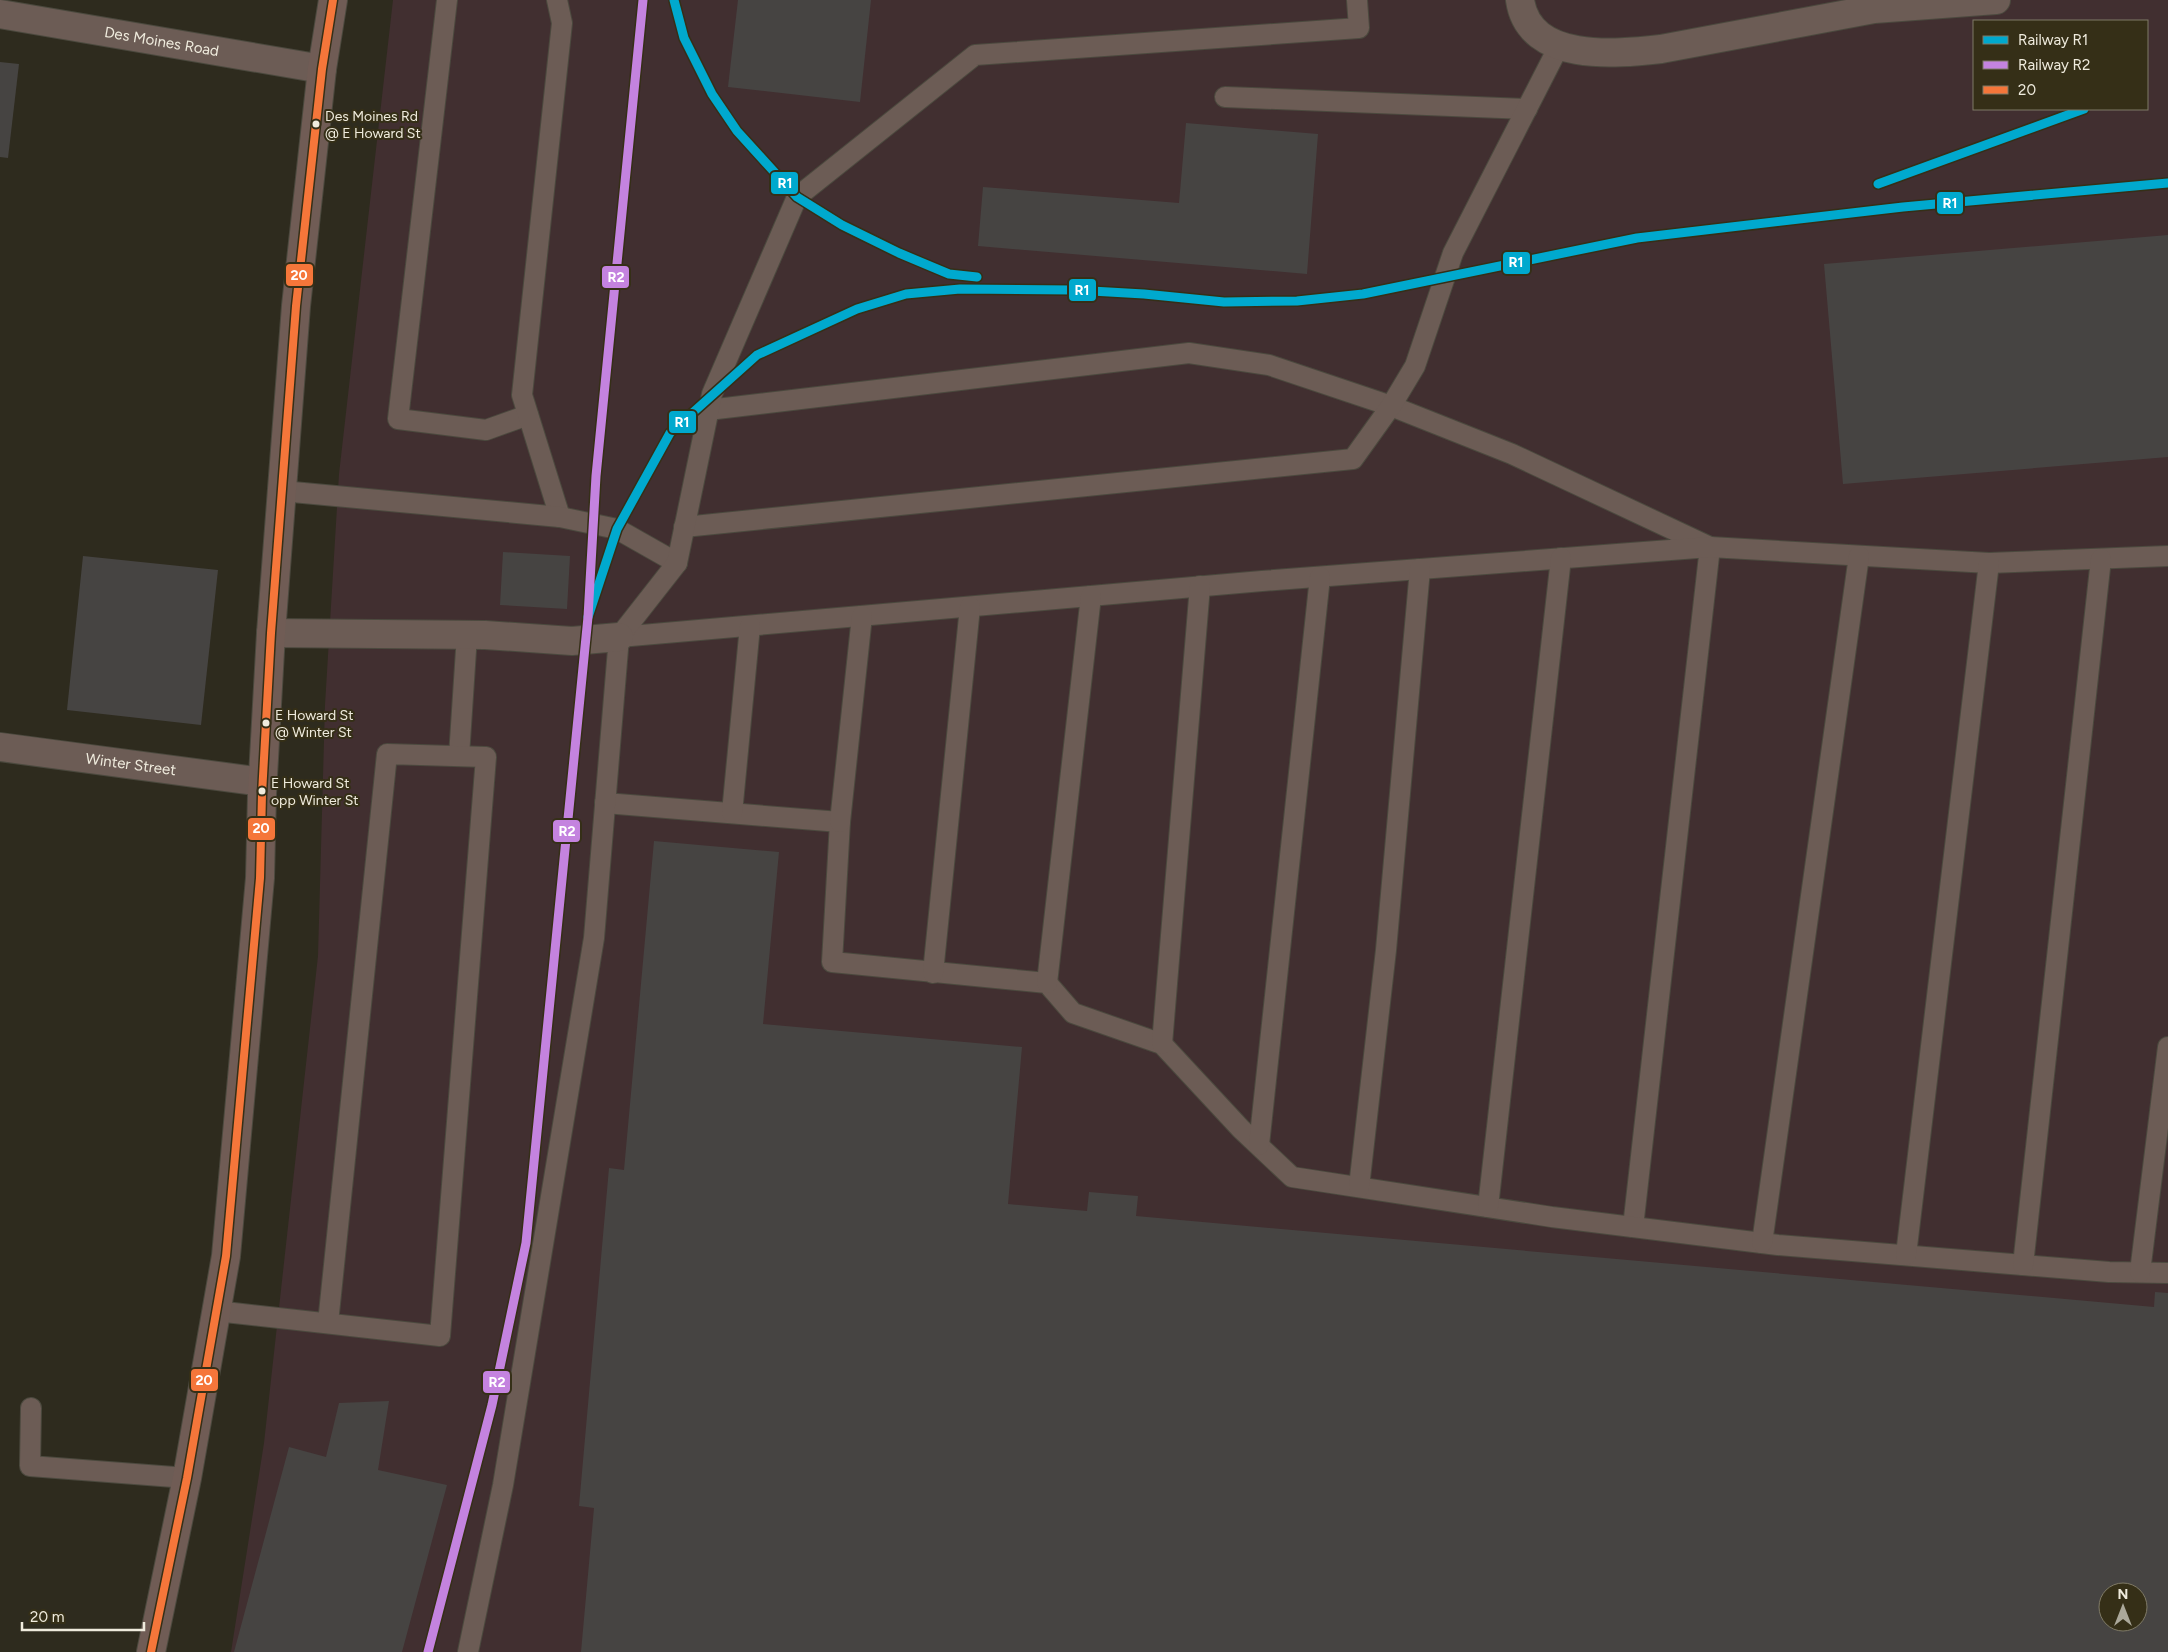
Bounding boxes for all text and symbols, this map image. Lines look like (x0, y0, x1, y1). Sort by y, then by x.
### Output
legend (1973, 20, 2148, 110)
street label: Des Moines Road (103, 23, 220, 60)
text: Railway R1 (2018, 31, 2088, 49)
text: Railway R2 (2018, 56, 2090, 74)
text: 20 (2018, 81, 2036, 99)
place label: Des Moines Rd @ E Howard St (325, 108, 421, 142)
marker: Des Moines Rd @ E Howard St (311, 119, 321, 129)
line badge: R1 (770, 171, 799, 195)
text: R1 (778, 175, 792, 192)
line badge: R1 (1936, 191, 1964, 215)
text: R1 (1943, 195, 1957, 212)
line badge: R1 (1502, 251, 1531, 275)
text: R1 (1509, 254, 1523, 271)
line badge: 20 (285, 263, 314, 287)
line badge: R2 (601, 265, 630, 289)
text: 20 (290, 267, 308, 284)
text: R2 (607, 269, 625, 286)
line badge: R1 (1068, 278, 1097, 302)
text: R1 (1075, 282, 1089, 299)
line badge: R1 (668, 410, 697, 434)
text: R1 (675, 414, 689, 431)
place label: E Howard St @ Winter St (275, 707, 353, 741)
marker: E Howard St @ Winter St (261, 718, 271, 728)
street label: Winter Street (85, 749, 177, 779)
place label: E Howard St opp Winter St (271, 775, 359, 809)
marker: E Howard St opp Winter St (257, 786, 267, 796)
line badge: 20 (247, 817, 276, 841)
line badge: R2 (552, 819, 581, 843)
text: 20 (252, 820, 270, 837)
text: R2 (558, 823, 576, 840)
line badge: 20 (190, 1368, 219, 1392)
line badge: R2 (482, 1370, 511, 1394)
text: 20 (195, 1372, 213, 1389)
text: R2 (488, 1374, 506, 1391)
north arrow (2098, 1582, 2148, 1632)
text: N (2118, 1586, 2128, 1603)
scale bar (22, 1600, 145, 1632)
text: 20 m (30, 1608, 64, 1626)

